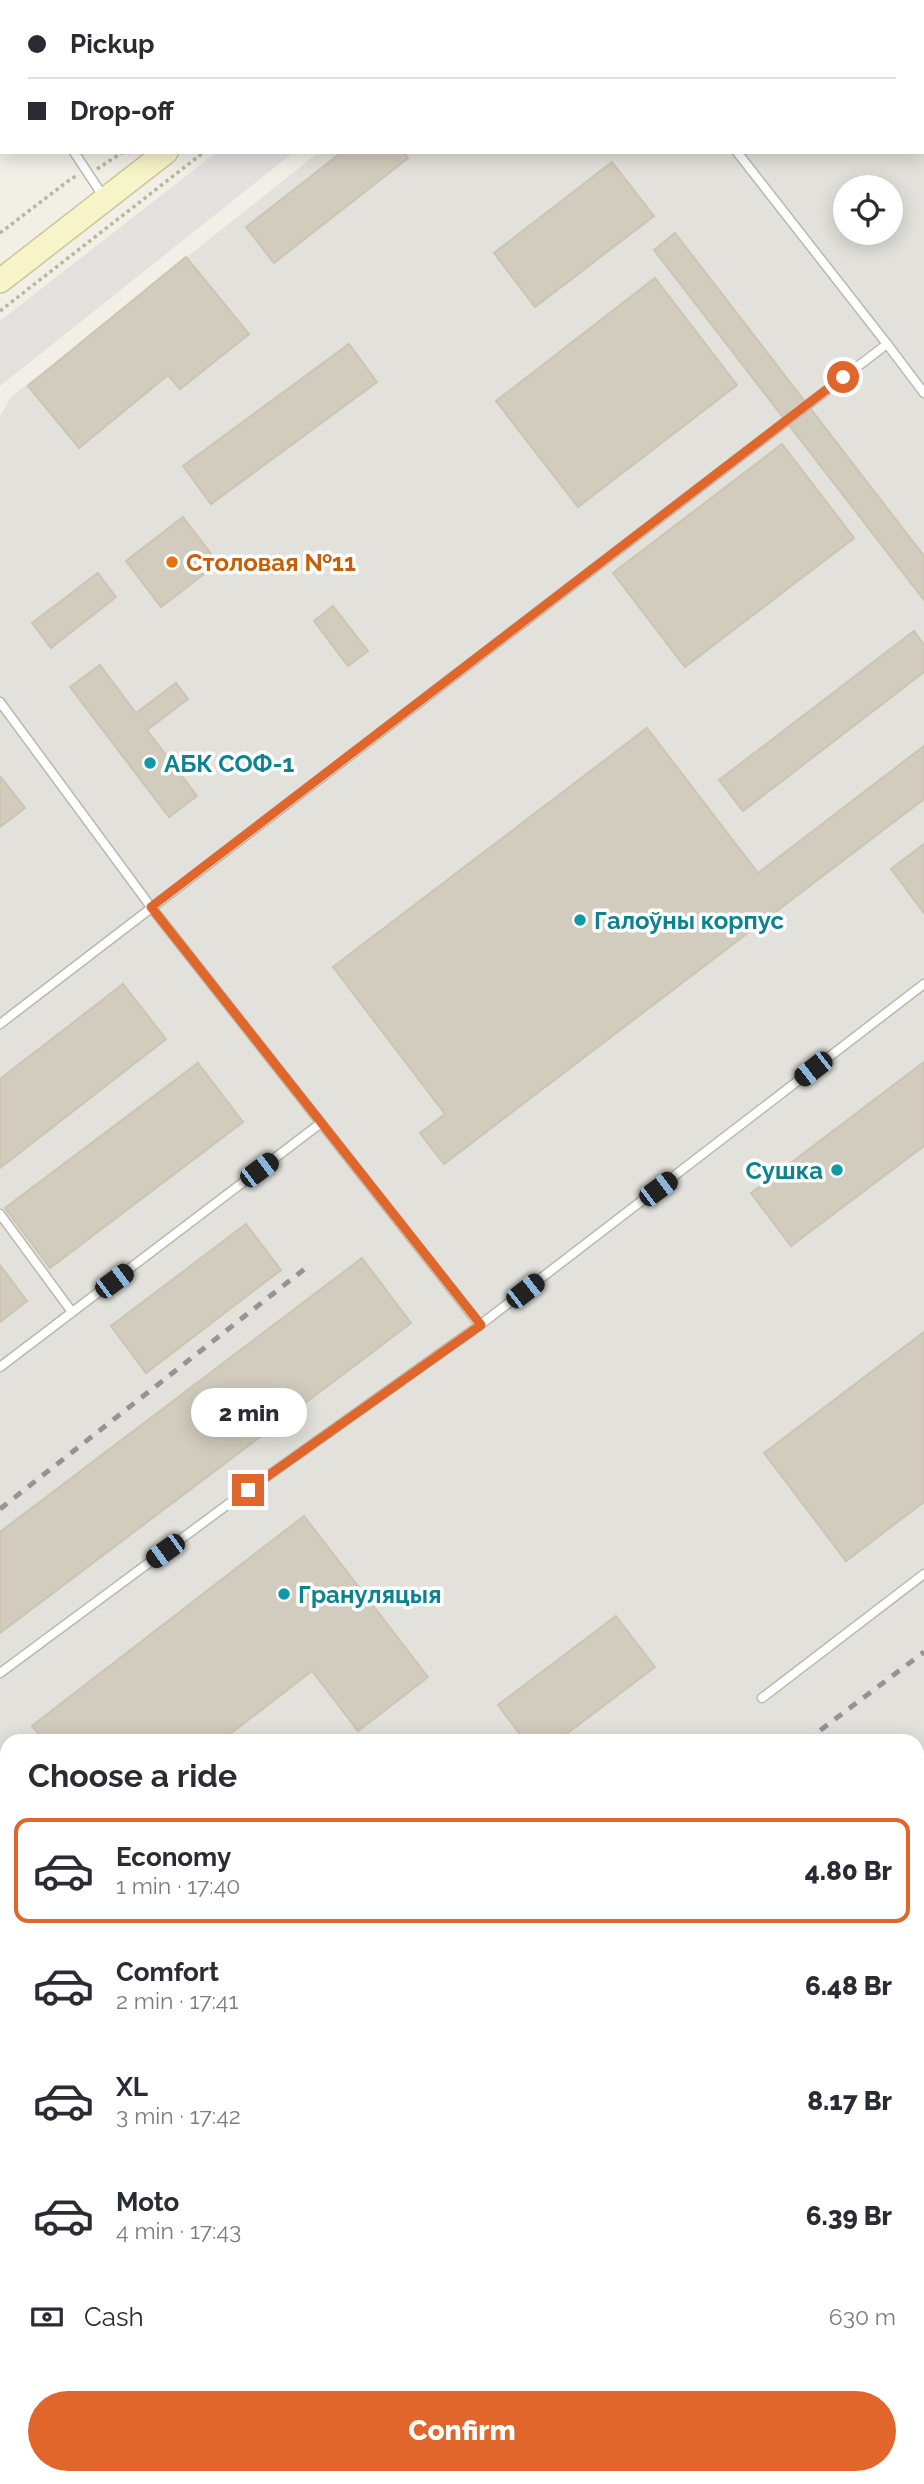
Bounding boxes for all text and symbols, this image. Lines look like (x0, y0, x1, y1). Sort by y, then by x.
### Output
text: Pickup (70, 29, 155, 59)
text: Drop-off (70, 96, 174, 126)
map controls (833, 175, 903, 245)
button: locate (833, 175, 903, 245)
route start (827, 361, 859, 393)
place label: Столовая №11 (186, 548, 356, 577)
marker: Столовая №11 (164, 554, 180, 570)
place label: АБК СОФ-1 (164, 749, 294, 778)
marker: АБК СОФ-1 (142, 755, 158, 771)
place label: Галоўны корпус (594, 906, 784, 935)
marker: Галоўны корпус (572, 912, 588, 928)
car (790, 1048, 837, 1090)
car (236, 1149, 283, 1191)
place label: Сушка (745, 1156, 823, 1185)
marker: Сушка (829, 1162, 845, 1178)
car (635, 1168, 682, 1210)
car (91, 1260, 138, 1302)
car (502, 1270, 549, 1312)
callout: 2 min (190, 1388, 306, 1438)
text: 2 min (219, 1399, 279, 1426)
route end (232, 1474, 264, 1506)
car (142, 1530, 189, 1572)
place label: Грануляцыя (298, 1580, 442, 1609)
marker: Грануляцыя (276, 1586, 292, 1602)
text: Choose a ride (28, 1757, 237, 1794)
icon: car (32, 1839, 95, 1902)
text: Economy (116, 1842, 231, 1872)
text: 4.80 Br (805, 1856, 892, 1886)
text: 1 min · 17:40 (116, 1872, 240, 1899)
icon: car (32, 1954, 95, 2017)
text: Comfort (116, 1957, 219, 1987)
text: 6.48 Br (805, 1971, 892, 2001)
text: 2 min · 17:41 (116, 1987, 238, 2014)
icon: car (32, 2069, 95, 2132)
text: XL (116, 2072, 148, 2102)
text: 8.17 Br (807, 2086, 892, 2116)
text: 3 min · 17:42 (116, 2102, 241, 2129)
icon: car (32, 2184, 95, 2247)
text: Moto (116, 2187, 179, 2217)
text: 6.39 Br (806, 2201, 892, 2231)
text: 4 min · 17:43 (116, 2217, 241, 2244)
icon: cash (28, 2298, 66, 2336)
text: Cash (84, 2302, 144, 2332)
text: 630 m (829, 2303, 896, 2330)
button: Confirm (28, 2391, 896, 2471)

